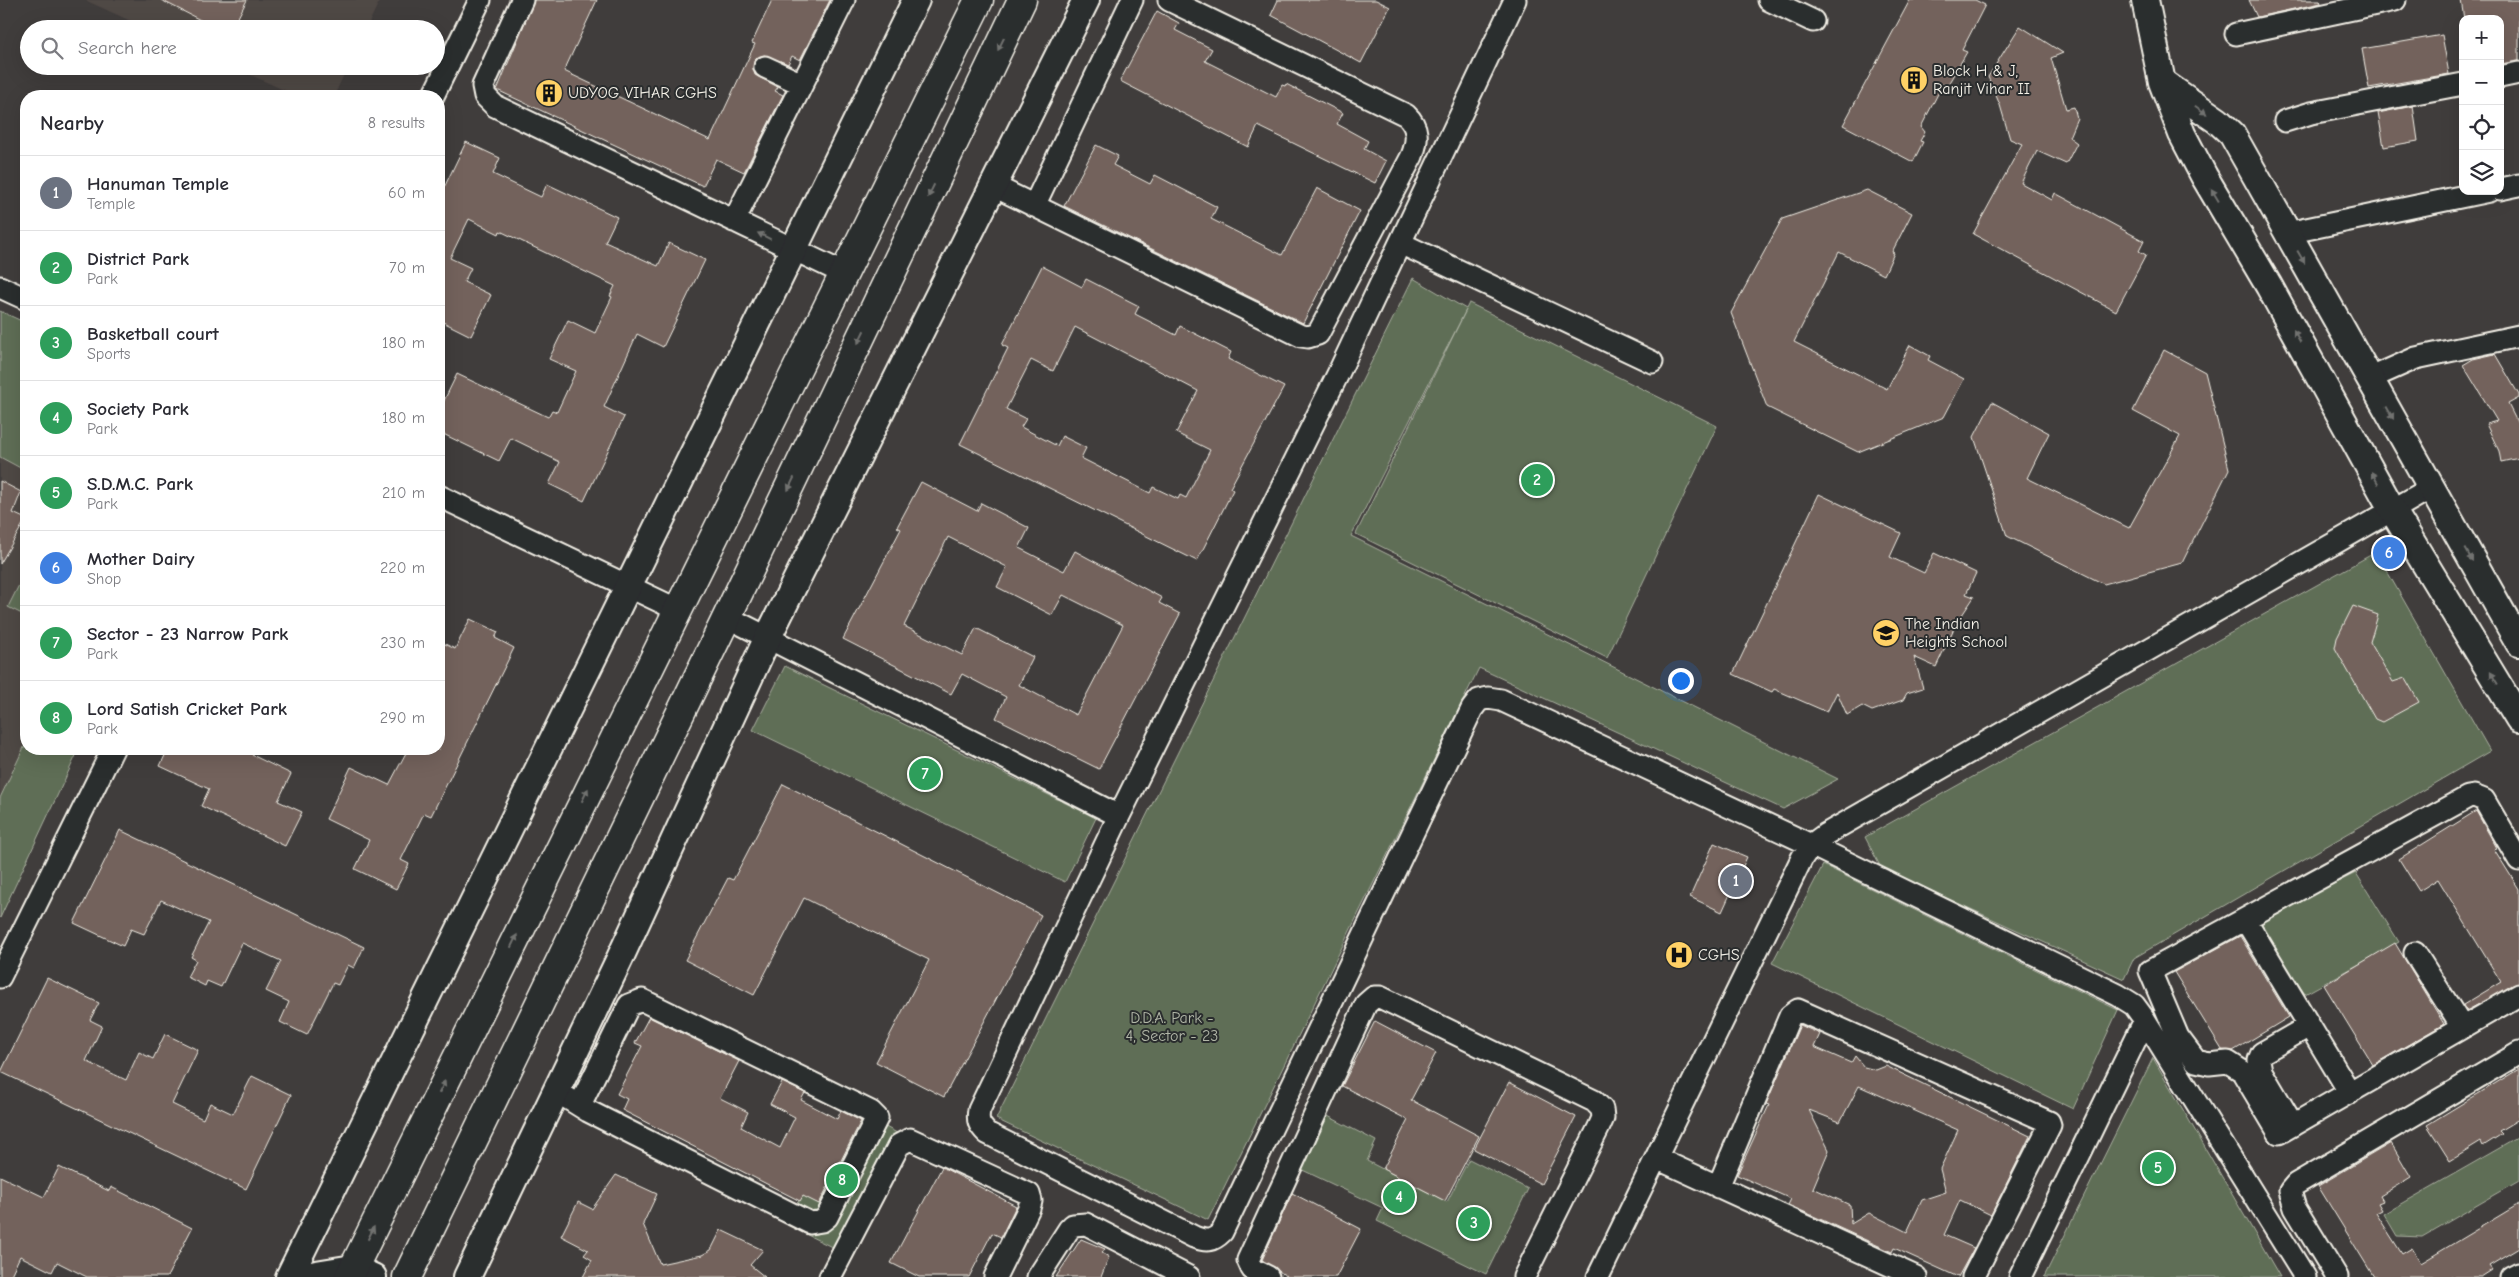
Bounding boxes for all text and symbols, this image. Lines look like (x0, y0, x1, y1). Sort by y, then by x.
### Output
map controls (2459, 15, 2504, 195)
button: + (2459, 15, 2504, 60)
search box (20, 20, 445, 75)
icon: search (38, 34, 66, 62)
text: Search here (78, 37, 177, 59)
one-way arrow (997, 37, 1005, 51)
button: − (2459, 60, 2504, 105)
place label: Block H & J, Ranjit Vihar II (1933, 62, 2030, 98)
building icon: Block H & J, Ranjit Vihar II (1899, 65, 1929, 95)
building icon: UDYOG VIHAR CGHS (534, 78, 564, 108)
place label: UDYOG VIHAR CGHS (568, 84, 717, 102)
one-way arrow (2195, 105, 2208, 115)
button: locate (2459, 105, 2504, 150)
text: Nearby (40, 111, 104, 135)
text: 8 results (368, 114, 425, 132)
button: layers (2459, 150, 2504, 195)
text: Hanuman Temple (87, 173, 229, 195)
text: 1 (53, 184, 59, 202)
text: 60 m (388, 184, 425, 202)
one-way arrow (927, 184, 935, 198)
one-way arrow (2211, 188, 2220, 201)
text: Temple (87, 195, 135, 213)
one-way arrow (757, 232, 771, 240)
text: District Park (87, 248, 189, 270)
one-way arrow (2297, 250, 2306, 264)
text: 2 (52, 259, 60, 277)
text: 70 m (389, 259, 425, 277)
text: Park (87, 270, 118, 288)
text: Basketball court (87, 323, 219, 345)
one-way arrow (2292, 329, 2301, 342)
one-way arrow (857, 330, 865, 344)
text: 3 (52, 334, 60, 352)
text: 180 m (382, 334, 425, 352)
text: Sports (87, 345, 130, 363)
text: Society Park (87, 398, 189, 420)
one-way arrow (2386, 407, 2395, 420)
text: 4 (52, 409, 60, 427)
text: 180 m (382, 409, 425, 427)
text: Park (87, 420, 118, 438)
pin: 2 (1521, 461, 1553, 499)
one-way arrow (2371, 471, 2379, 485)
text: S.D.M.C. Park (87, 473, 193, 495)
one-way arrow (786, 477, 794, 491)
text: 5 (52, 484, 60, 502)
text: 210 m (382, 484, 425, 502)
text: Park (87, 495, 118, 513)
pin: 6 (2373, 534, 2405, 572)
text: Mother Dairy (87, 548, 195, 570)
one-way arrow (2465, 549, 2474, 562)
text: 6 (52, 559, 60, 577)
text: 220 m (380, 559, 425, 577)
text: Shop (87, 570, 121, 588)
place label: The Indian Heights School (1905, 615, 2007, 651)
school or university icon: The Indian Heights School (1871, 618, 1901, 648)
text: Sector - 23 Narrow Park (87, 623, 288, 645)
text: 7 (52, 634, 60, 652)
text: 230 m (380, 634, 425, 652)
text: Park (87, 645, 118, 663)
your location (1668, 668, 1694, 694)
one-way arrow (2489, 671, 2498, 684)
text: Lord Satish Cricket Park (87, 698, 287, 720)
text: 8 (52, 709, 60, 727)
text: 290 m (380, 709, 425, 727)
text: Park (87, 720, 118, 738)
pin: 7 (909, 755, 941, 793)
one-way arrow (581, 788, 589, 803)
pin: 1 (1720, 862, 1752, 900)
one-way arrow (509, 934, 518, 949)
hospital icon: CGHS (1664, 940, 1694, 970)
place label: CGHS (1698, 946, 1740, 964)
park label: D.D.A. Park - 4, Sector - 23 (1126, 1009, 1218, 1045)
one-way arrow (438, 1080, 446, 1094)
pin: 5 (2142, 1149, 2174, 1187)
pin: 8 (826, 1161, 858, 1199)
pin: 4 (1383, 1178, 1415, 1216)
pin: 3 (1458, 1204, 1490, 1242)
one-way arrow (367, 1226, 375, 1240)

